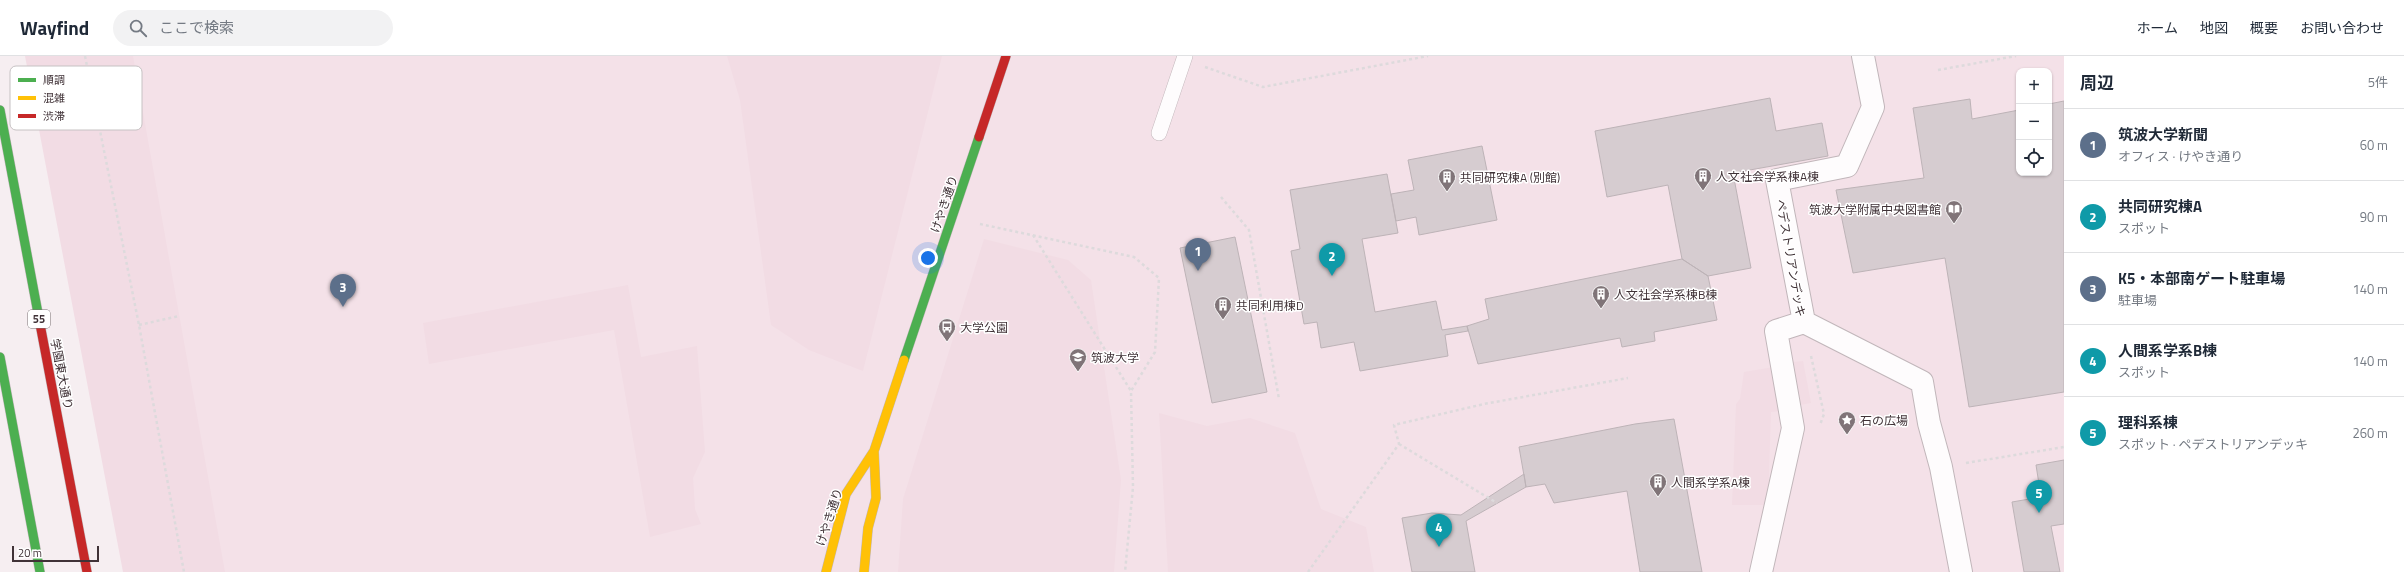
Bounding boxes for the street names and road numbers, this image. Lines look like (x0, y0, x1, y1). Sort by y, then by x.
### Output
street label: けやき通り (925, 173, 963, 235)
street label: ペデストリアンデッキ (1771, 197, 1811, 319)
road number: 55 (28, 310, 50, 328)
street label: 学園東大通り (46, 337, 78, 411)
street label: けやき通り (811, 486, 847, 548)

